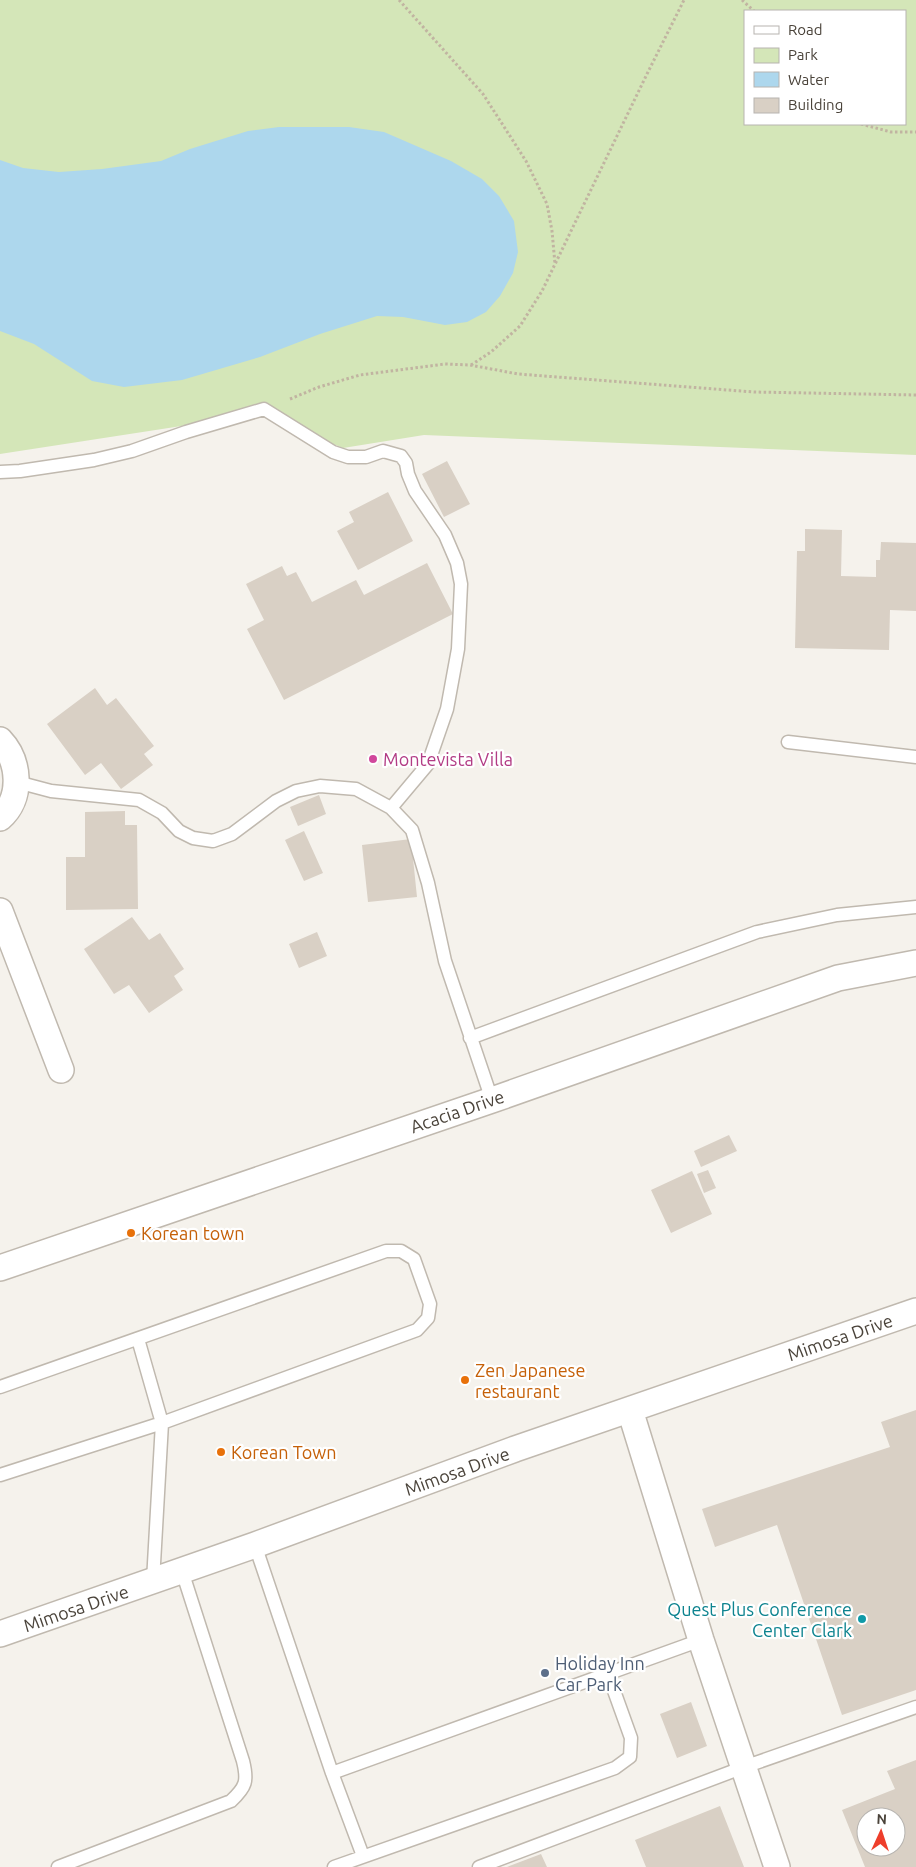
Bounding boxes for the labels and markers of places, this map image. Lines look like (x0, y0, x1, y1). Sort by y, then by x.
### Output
place label: Montevista Villa (383, 749, 513, 769)
marker: Montevista Villa (367, 753, 379, 765)
place label: Korean town (141, 1223, 244, 1243)
marker: Korean town (125, 1227, 137, 1239)
place label: Zen Japanese restaurant (475, 1360, 585, 1401)
marker: Zen Japanese restaurant (459, 1374, 471, 1386)
place label: Korean Town (231, 1442, 337, 1462)
marker: Korean Town (215, 1446, 227, 1458)
place label: Quest Plus Conference Center Clark (667, 1599, 852, 1640)
marker: Quest Plus Conference Center Clark (856, 1613, 868, 1625)
place label: Holiday Inn Car Park (555, 1653, 645, 1694)
marker: Holiday Inn Car Park (539, 1667, 551, 1679)

